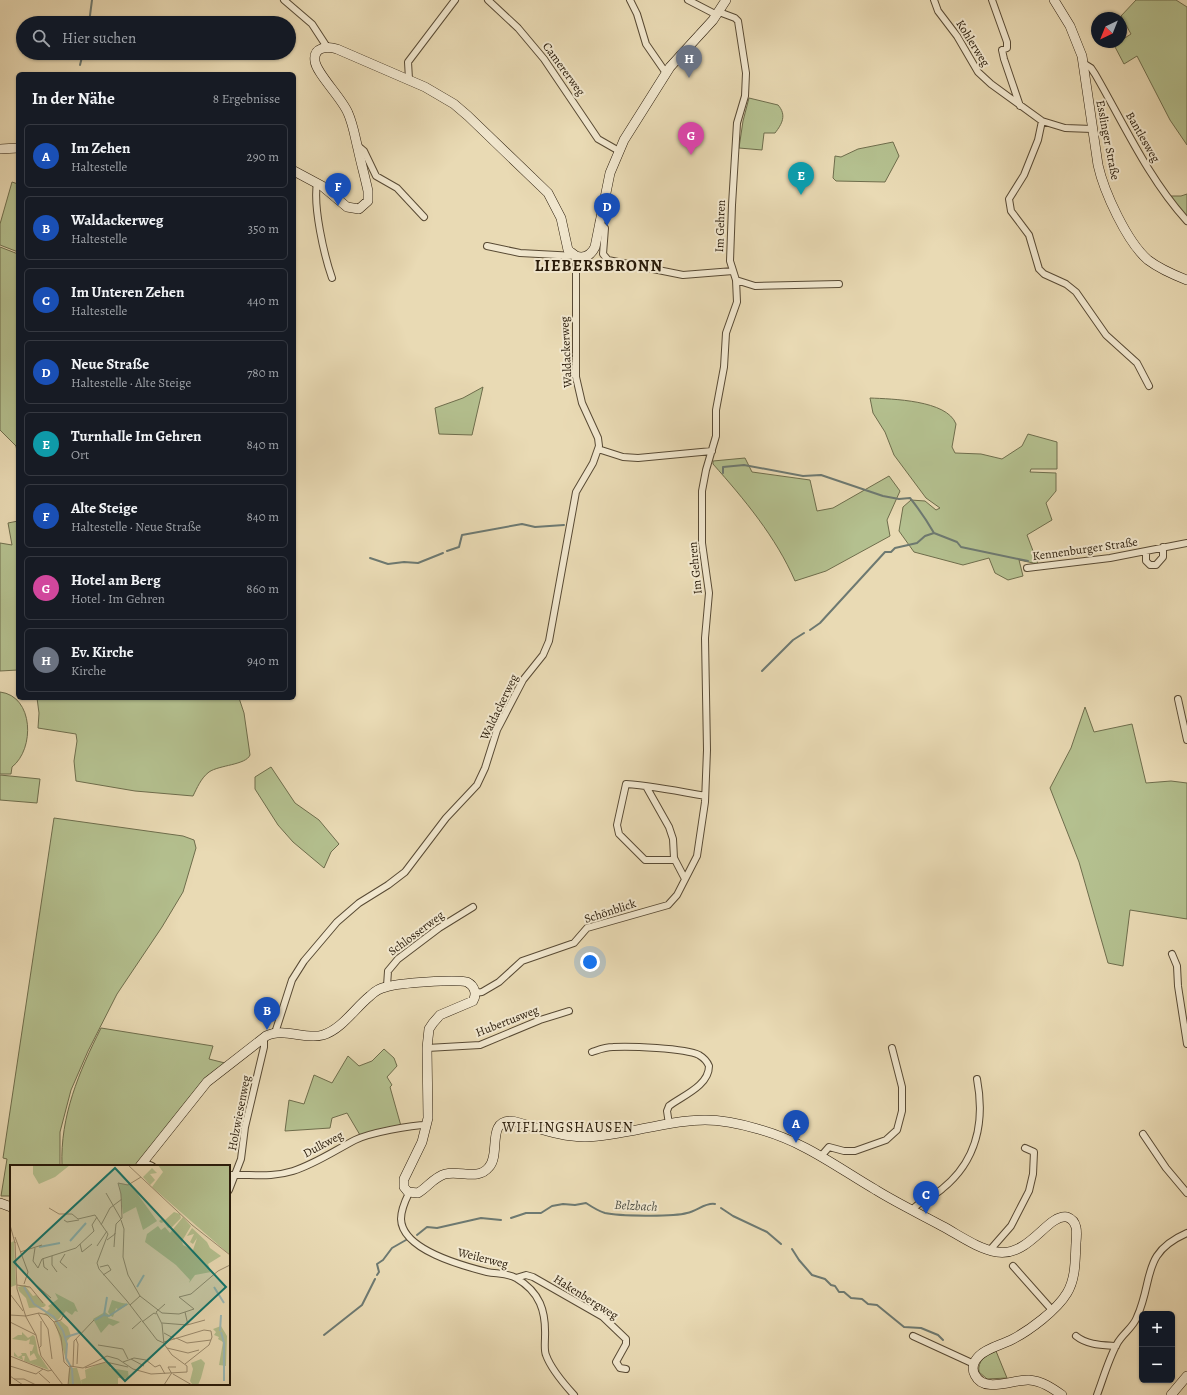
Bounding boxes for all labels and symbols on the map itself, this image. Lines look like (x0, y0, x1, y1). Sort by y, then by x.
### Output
north arrow (1091, 12, 1127, 48)
street label: Kohlerweg (952, 17, 994, 69)
street label: Camererweg (539, 39, 589, 99)
pin: H (676, 45, 702, 78)
street label: Esslinger Straße (1092, 99, 1124, 181)
street label: Bantlesweg (1122, 109, 1164, 165)
pin: G (678, 122, 704, 155)
pin: E (788, 162, 814, 195)
pin: F (325, 173, 351, 206)
pin: D (594, 193, 620, 226)
street label: Im Gehren (711, 199, 729, 253)
district label: LIEBERSBRONN (535, 255, 663, 277)
street label: Waldackerweg (556, 316, 576, 389)
street label: Kennenburger Straße (1031, 534, 1139, 564)
street label: Im Gehren (684, 541, 706, 595)
street label: Waldackerweg (476, 671, 522, 743)
street label: Schönblick (582, 895, 638, 927)
street label: Schlosserweg (385, 907, 447, 959)
your location (580, 952, 600, 972)
pin: B (254, 997, 280, 1030)
street label: Hubertusweg (473, 1002, 541, 1040)
street label: Holzwiesenweg (224, 1074, 254, 1152)
pin: A (783, 1110, 809, 1143)
district label: WIFLINGSHAUSEN (501, 1118, 634, 1137)
street label: Dulkweg (300, 1127, 346, 1161)
inset map (10, 1165, 230, 1385)
pin: C (913, 1181, 939, 1214)
water label: Belzbach (614, 1196, 658, 1215)
street label: Weilerweg (455, 1244, 510, 1272)
street label: Hakenbergweg (551, 1271, 621, 1323)

